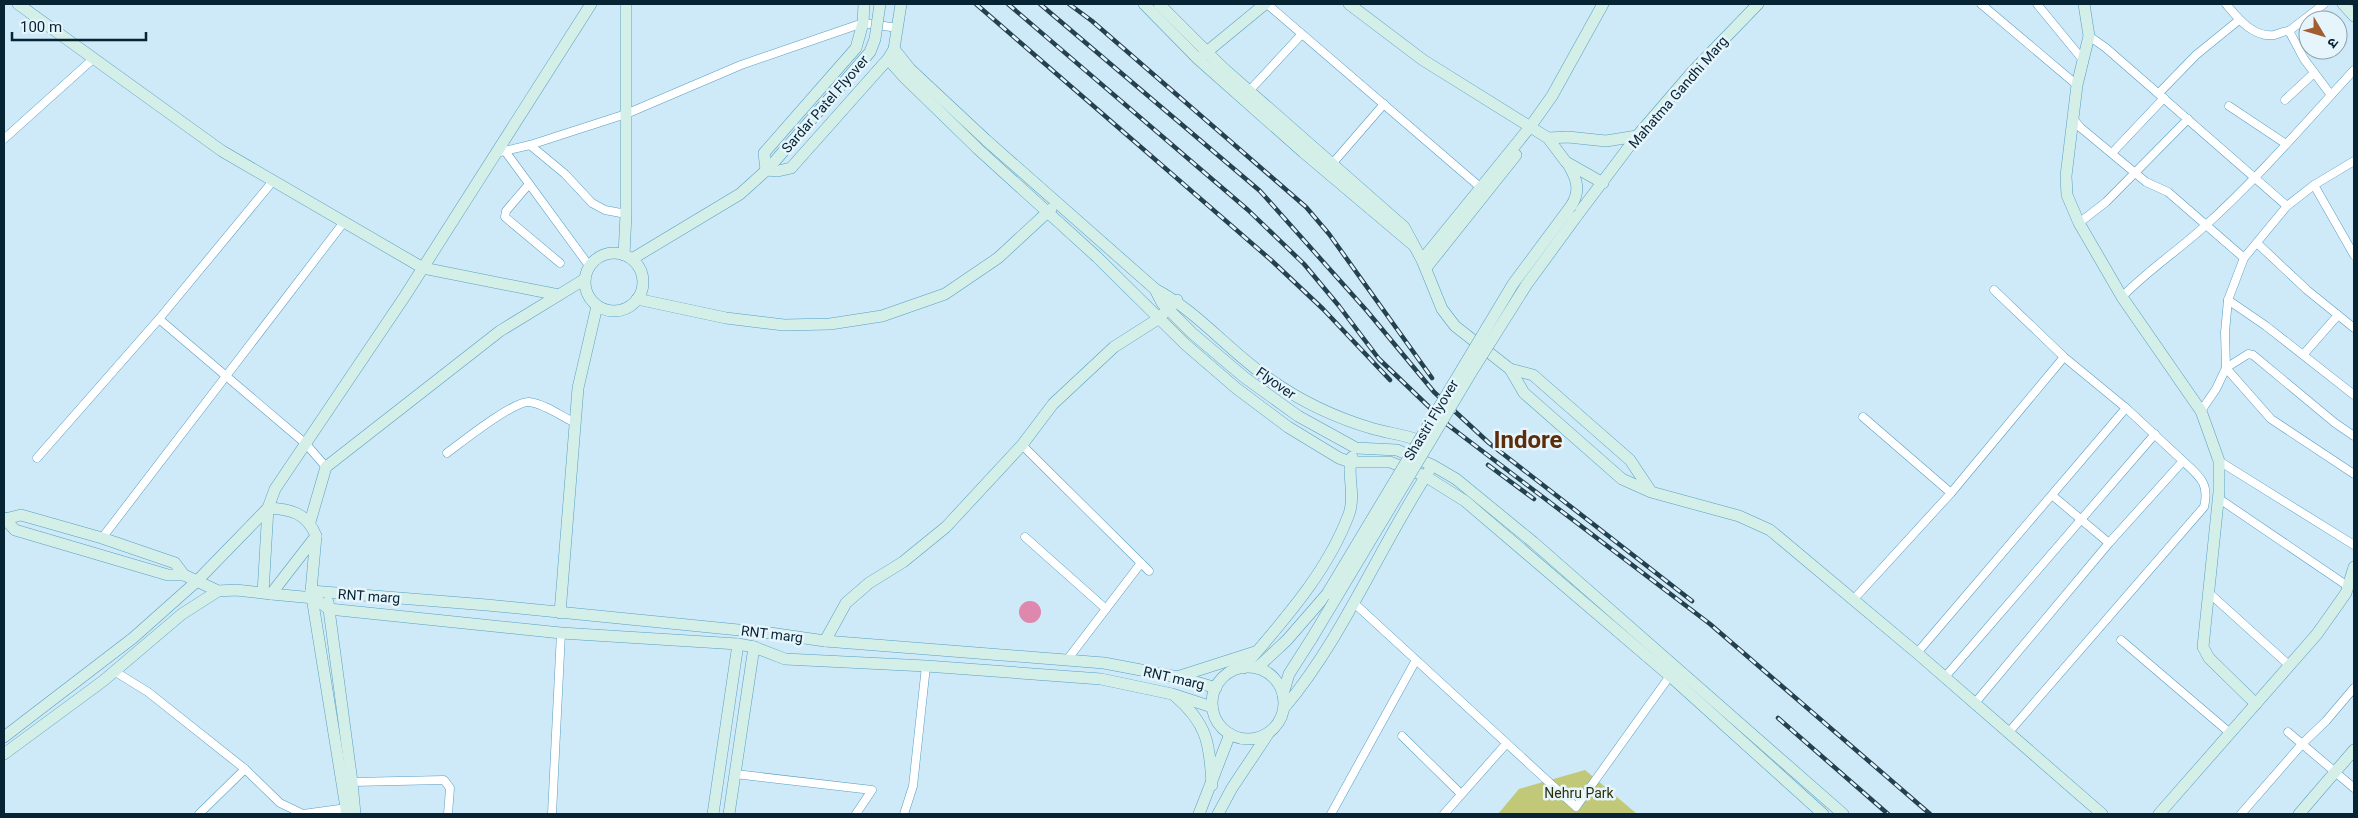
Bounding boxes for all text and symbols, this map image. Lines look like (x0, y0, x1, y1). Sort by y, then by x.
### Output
scale bar (12, 10, 146, 42)
north arrow (2298, 10, 2348, 60)
text: 100 m (20, 18, 62, 36)
street label: Mahatma Gandhi Marg (1625, 33, 1731, 151)
text: उ (2324, 35, 2342, 52)
street label: Sardar Patel Flyover (778, 52, 872, 156)
street label: Flyover (1253, 364, 1299, 402)
street label: Shastri Flyover (1401, 376, 1462, 463)
district label: Indore (1493, 426, 1563, 454)
street label: RNT marg (337, 586, 401, 606)
street label: RNT marg (740, 622, 804, 646)
street label: RNT marg (1142, 663, 1206, 693)
park label: Nehru Park (1544, 785, 1615, 801)

